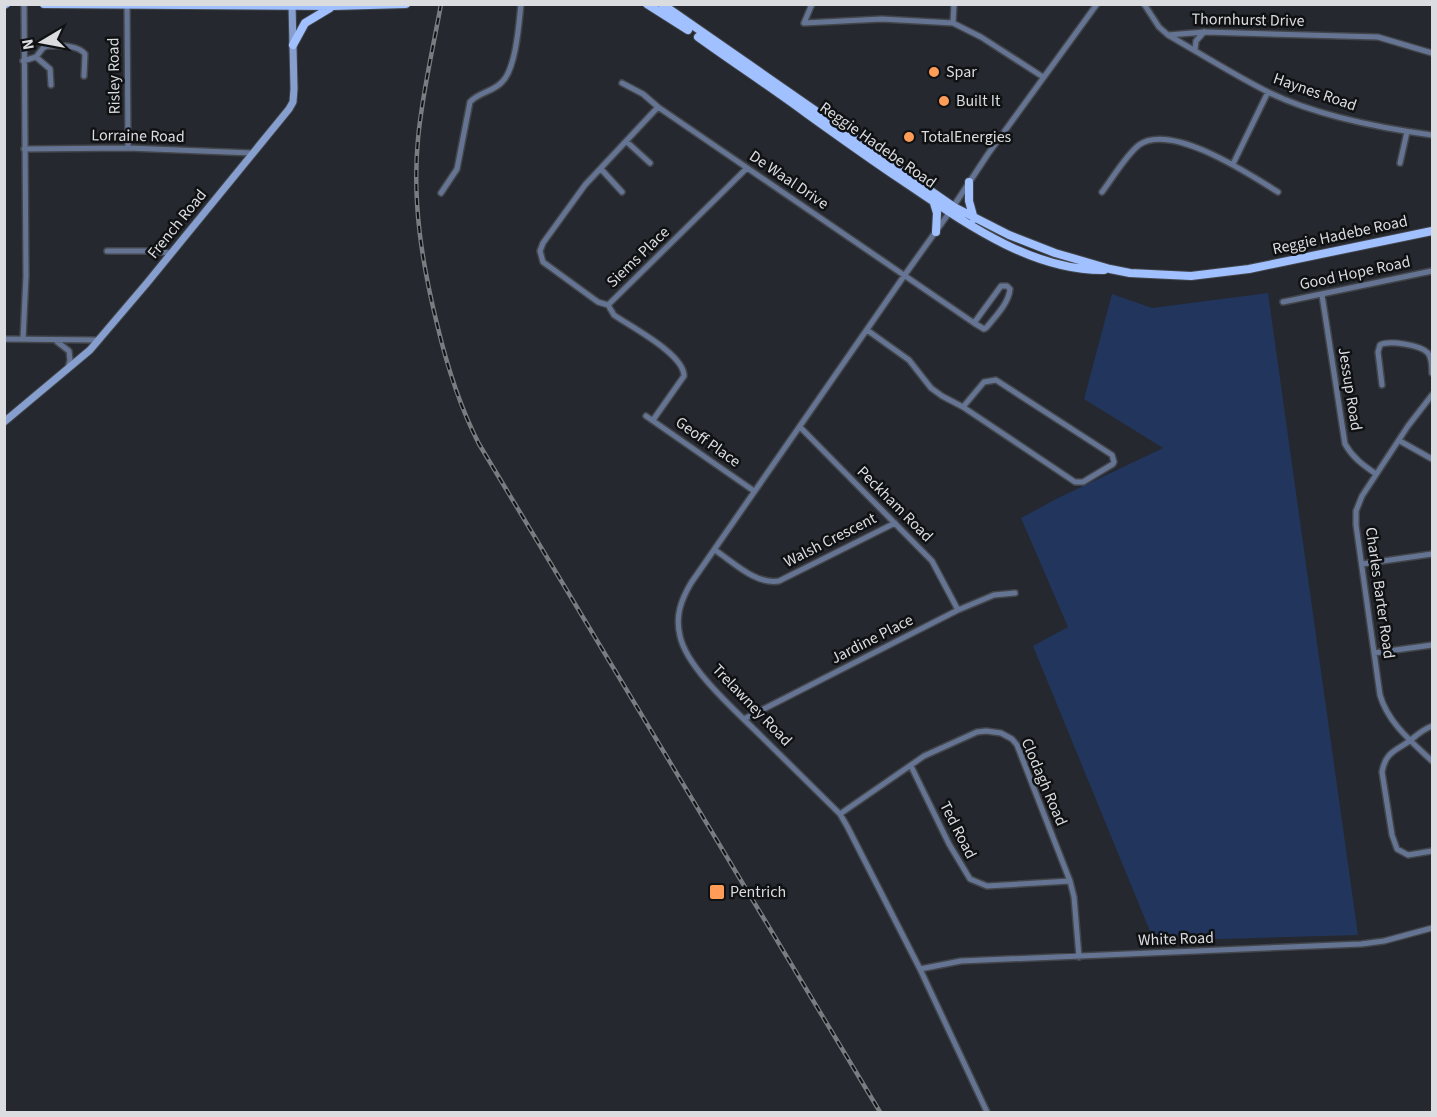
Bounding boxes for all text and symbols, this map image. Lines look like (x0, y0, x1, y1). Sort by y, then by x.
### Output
street label: Thornhurst Drive (1191, 8, 1305, 32)
north arrow (12, 12, 72, 72)
text: N (16, 37, 40, 52)
street label: Risley Road (102, 37, 126, 115)
place label: Spar (946, 61, 977, 83)
marker: Spar (927, 65, 941, 79)
street label: Haynes Road (1270, 67, 1360, 117)
place label: Built It (956, 90, 1001, 112)
marker: Built It (937, 94, 951, 108)
street label: Reggie Hadebe Road (815, 97, 941, 193)
street label: Lorraine Road (91, 124, 185, 148)
place label: TotalEnergies (921, 126, 1012, 148)
marker: TotalEnergies (902, 130, 916, 144)
street label: De Waal Drive (745, 145, 833, 215)
street label: French Road (142, 185, 212, 263)
street label: Reggie Hadebe Road (1270, 210, 1410, 260)
street label: Siems Place (602, 221, 674, 293)
street label: Good Hope Road (1298, 251, 1412, 295)
street label: Jessup Road (1333, 346, 1367, 432)
street label: Geoff Place (671, 411, 745, 473)
street label: Peckham Road (852, 461, 938, 547)
street label: Walsh Crescent (780, 507, 881, 573)
street label: Charles Barter Road (1360, 526, 1400, 660)
street label: Jardine Place (827, 609, 917, 669)
street label: Trelawney Road (707, 659, 797, 751)
street label: Clodagh Road (1016, 735, 1072, 829)
street label: Ted Road (934, 797, 982, 863)
place label: Pentrich (730, 881, 786, 903)
marker: Pentrich (708, 883, 726, 901)
street label: White Road (1138, 927, 1214, 951)

